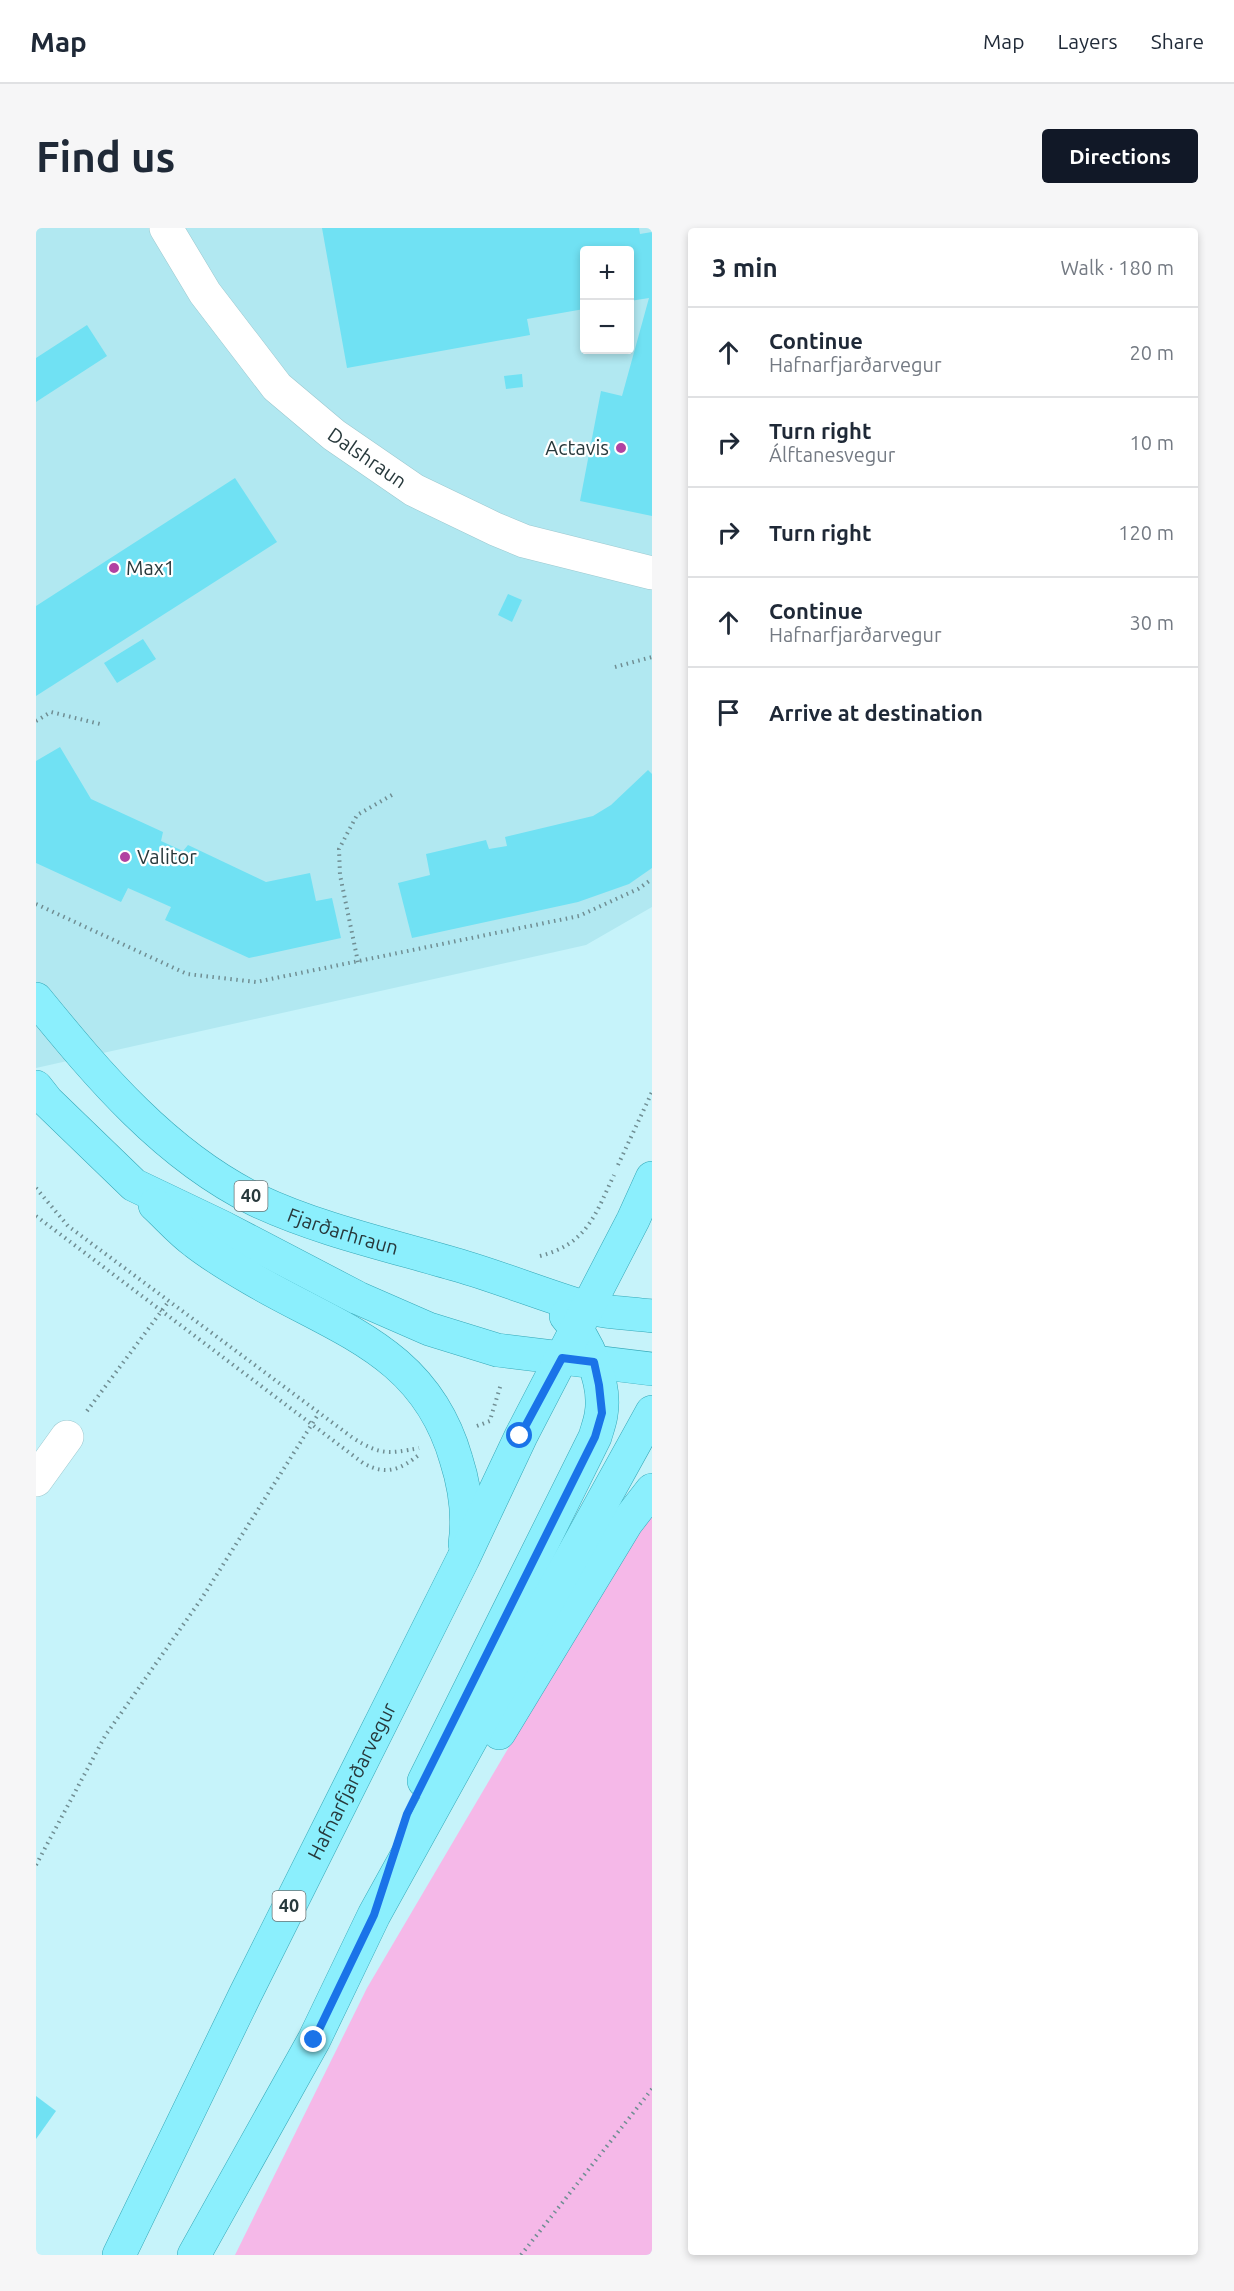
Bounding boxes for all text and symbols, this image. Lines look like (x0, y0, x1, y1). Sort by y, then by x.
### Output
text: Map (30, 26, 87, 57)
text: Map (983, 29, 1024, 53)
text: Layers (1057, 29, 1118, 53)
text: Share (1151, 29, 1204, 53)
button: Directions (1042, 129, 1198, 183)
text: Find us (36, 133, 175, 180)
map controls (580, 246, 634, 354)
button: + (580, 246, 634, 300)
text: 3 min (712, 253, 778, 282)
text: Walk · 180 m (1061, 256, 1174, 279)
button: − (580, 300, 634, 354)
text: Continue (769, 328, 863, 353)
icon: ahead (712, 336, 745, 369)
text: 20 m (1130, 341, 1174, 364)
text: Hafnarfjarðarvegur (769, 353, 941, 376)
text: Turn right (769, 418, 871, 443)
street label: Dalshraun (324, 422, 411, 493)
icon: right (712, 426, 745, 459)
text: 10 m (1130, 431, 1174, 454)
place label: Actavis (545, 436, 609, 459)
marker: Actavis (614, 441, 628, 455)
text: Álftanesvegur (769, 443, 895, 466)
icon: right (712, 516, 745, 549)
text: Turn right (769, 520, 871, 545)
text: 120 m (1118, 521, 1174, 544)
place label: Max1 (126, 556, 175, 579)
marker: Max1 (107, 561, 121, 575)
text: Continue (769, 598, 863, 623)
icon: ahead (712, 606, 745, 639)
text: 30 m (1130, 611, 1174, 634)
text: Hafnarfjarðarvegur (769, 623, 941, 646)
icon: arrive (712, 696, 745, 729)
text: Arrive at destination (769, 700, 983, 725)
place label: Valitor (137, 845, 197, 868)
marker: Valitor (118, 850, 132, 864)
road number: 40 (234, 1181, 268, 1211)
street label: Fjarðarhraun (284, 1203, 401, 1259)
route start (506, 1422, 532, 1448)
street label: Hafnarfjarðarvegur (303, 1698, 401, 1863)
road number: 40 (272, 1891, 306, 1921)
route end (300, 2026, 326, 2052)

